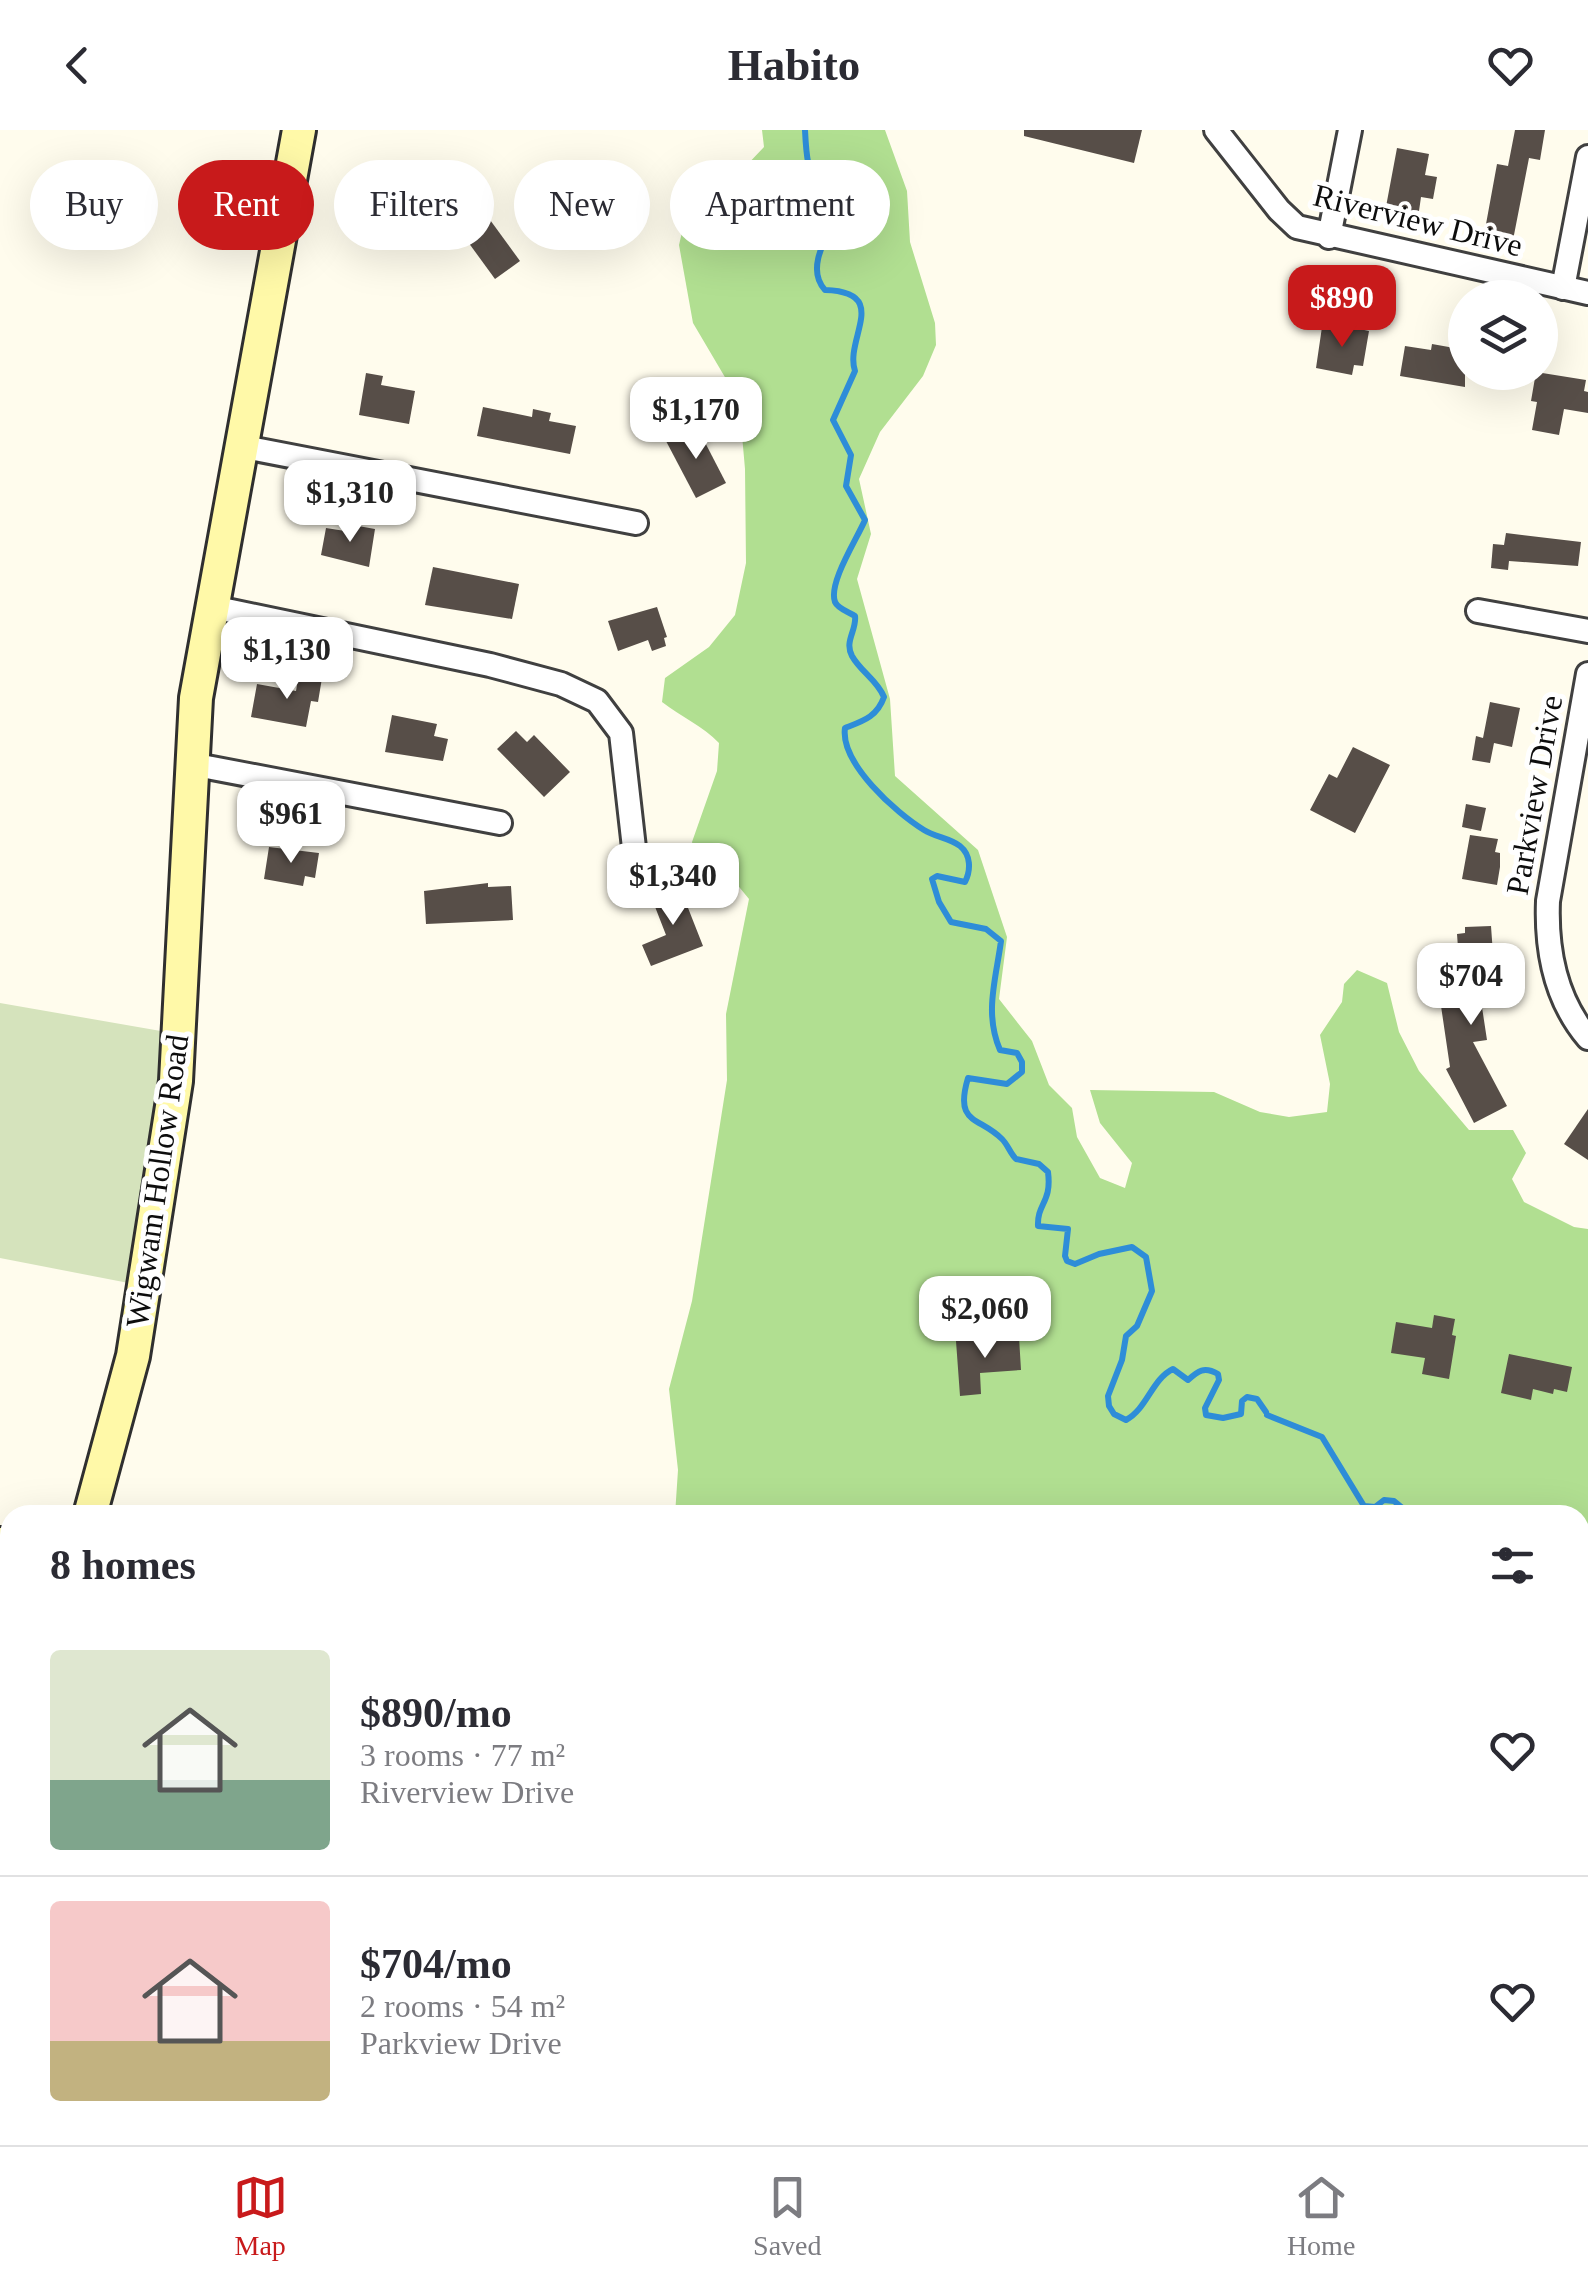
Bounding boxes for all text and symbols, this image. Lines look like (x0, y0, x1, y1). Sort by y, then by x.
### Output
icon: back (50, 38, 105, 93)
icon: heart (1483, 38, 1538, 93)
text: Habito (728, 40, 860, 90)
chip: Buy (30, 160, 158, 250)
chip: Rent (178, 160, 314, 250)
chip: Filters (334, 160, 494, 250)
chip: New (514, 160, 650, 250)
chip: Apartment (670, 160, 890, 250)
street label: Riverview Drive (1310, 177, 1526, 263)
pin: $890 (1283, 265, 1401, 350)
text: $890 (1310, 279, 1374, 315)
map controls (1448, 280, 1558, 390)
button: layers (1448, 280, 1558, 390)
pin: $1,170 (615, 377, 777, 462)
text: $1,170 (652, 391, 740, 427)
pin: $1,310 (269, 460, 431, 545)
text: $1,310 (306, 474, 394, 510)
pin: $1,130 (206, 617, 368, 702)
text: $1,130 (243, 631, 331, 667)
street label: Parkview Drive (1499, 693, 1569, 897)
pin: $961 (232, 781, 350, 866)
text: $961 (259, 795, 323, 831)
pin: $1,340 (592, 843, 754, 928)
text: $1,340 (629, 857, 717, 893)
pin: $704 (1412, 943, 1530, 1028)
text: $704 (1439, 957, 1503, 993)
street label: Wigwam Hollow Road (119, 1032, 195, 1330)
pin: $2,060 (904, 1276, 1066, 1361)
text: $2,060 (941, 1290, 1029, 1326)
icon: filters (1485, 1538, 1540, 1593)
text: 8 homes (50, 1542, 196, 1588)
icon: home (130, 1690, 250, 1810)
text: $890/mo (360, 1690, 512, 1736)
icon: heart (1485, 1723, 1540, 1778)
text: 3 rooms · 77 m² (360, 1737, 565, 1773)
text: Riverview Drive (360, 1774, 574, 1810)
icon: home (130, 1941, 250, 2061)
text: $704/mo (360, 1941, 512, 1987)
icon: heart (1485, 1974, 1540, 2029)
text: 2 rooms · 54 m² (360, 1988, 565, 2024)
text: Parkview Drive (360, 2025, 562, 2061)
tab: Map (233, 2170, 288, 2262)
tab: Saved (753, 2170, 822, 2262)
tab: Home (1287, 2170, 1355, 2262)

